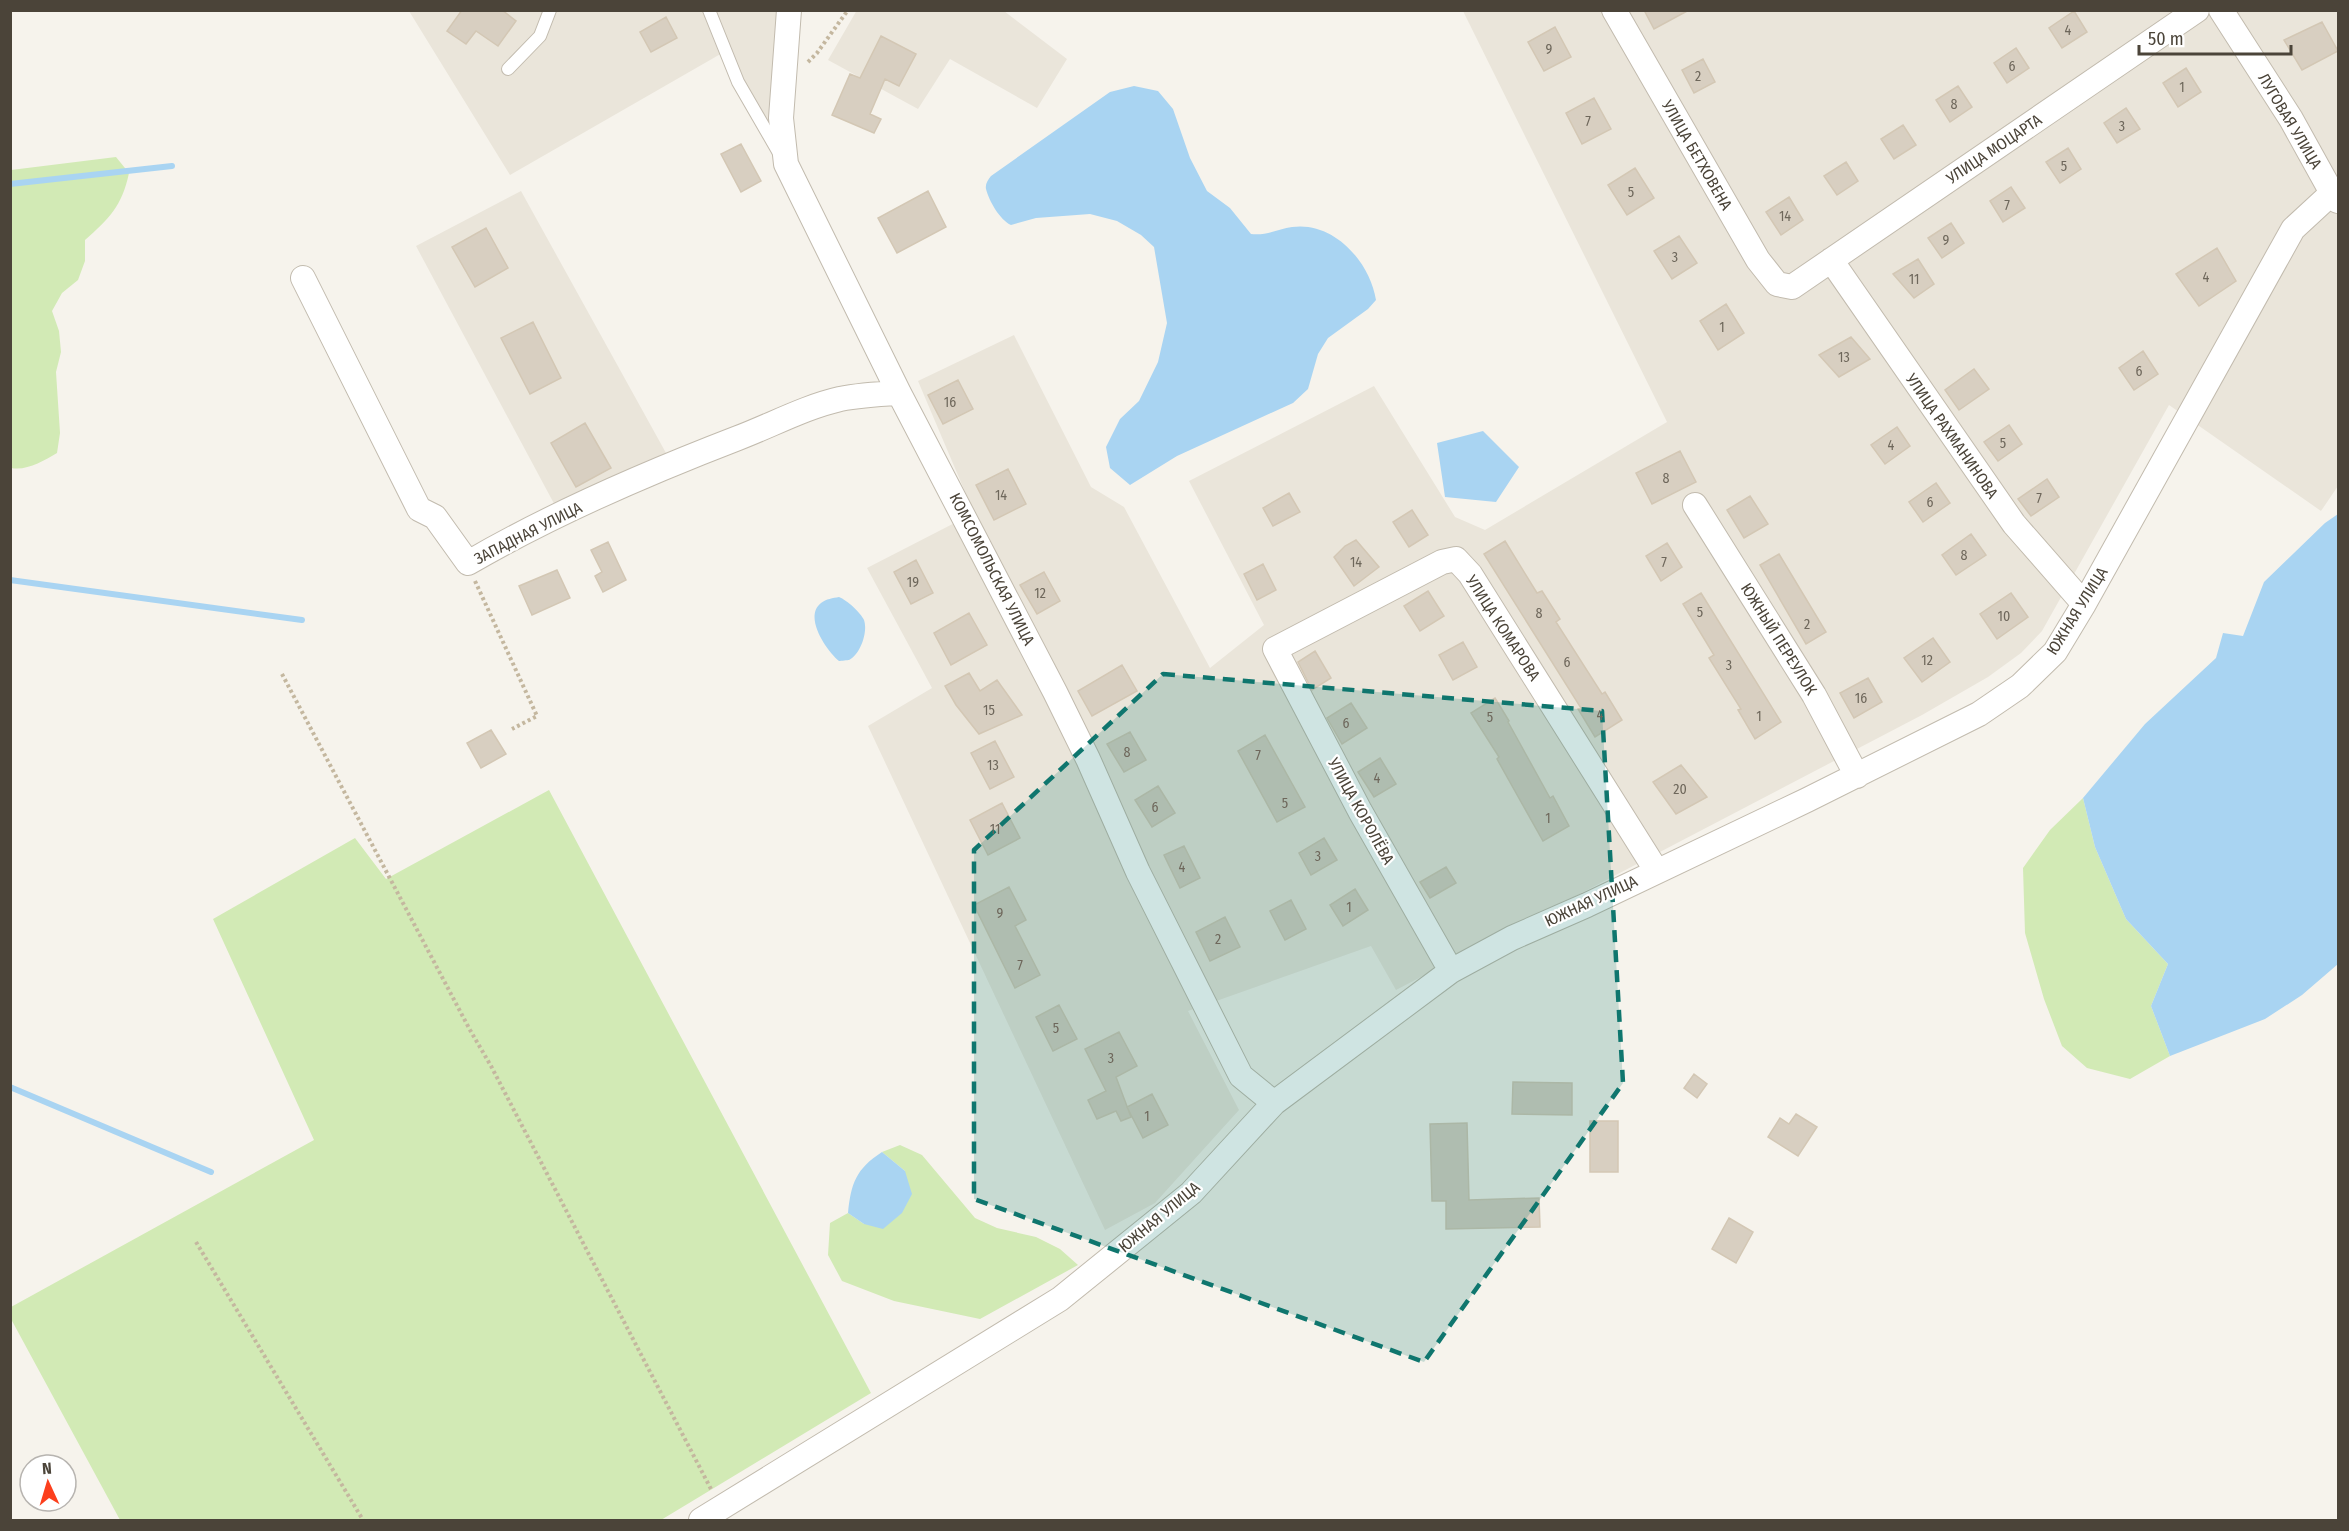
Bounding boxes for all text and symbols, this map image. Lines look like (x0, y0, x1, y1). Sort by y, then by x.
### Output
scale bar (2139, 18, 2290, 56)
house number: 4 (2065, 22, 2072, 39)
text: 50 m (2148, 28, 2184, 50)
house number: 9 (1546, 41, 1553, 58)
house number: 6 (2009, 58, 2016, 75)
house number: 2 (1695, 68, 1701, 85)
street label: ЛУГОВАЯ УЛИЦА (2254, 70, 2326, 173)
house number: 1 (2179, 79, 2185, 96)
street label: УЛИЦА БЕТХОВЕНА (1657, 96, 1736, 214)
house number: 8 (1951, 96, 1958, 113)
street label: УЛИЦА МОЦАРТА (1942, 110, 2046, 188)
house number: 7 (1585, 113, 1591, 130)
house number: 3 (2119, 118, 2125, 135)
house number: 5 (2061, 158, 2067, 175)
house number: 5 (1628, 184, 1634, 201)
house number: 7 (2004, 197, 2010, 214)
house number: 14 (1779, 208, 1791, 225)
house number: 9 (1943, 232, 1950, 249)
house number: 3 (1672, 249, 1678, 266)
house number: 4 (2203, 269, 2210, 286)
house number: 11 (1909, 271, 1919, 288)
house number: 1 (1719, 319, 1725, 336)
house number: 13 (1838, 349, 1850, 366)
house number: 6 (2136, 363, 2143, 380)
street label: УЛИЦА РАХМАНИНОВА (1901, 369, 2003, 503)
house number: 16 (944, 394, 956, 411)
house number: 5 (2000, 435, 2006, 452)
house number: 4 (1888, 437, 1895, 454)
house number: 8 (1663, 470, 1670, 487)
house number: 14 (995, 487, 1007, 504)
street label: КОМСОМОЛЬСКАЯ УЛИЦА (945, 490, 1039, 649)
house number: 7 (2036, 490, 2042, 507)
house number: 6 (1927, 494, 1934, 511)
street label: ЗАПАДНАЯ УЛИЦА (471, 497, 585, 568)
house number: 8 (1961, 547, 1968, 564)
house number: 14 (1350, 554, 1362, 571)
house number: 7 (1661, 554, 1667, 571)
street label: ЮЖНАЯ УЛИЦА (2042, 563, 2112, 658)
street label: УЛИЦА КОМАРОВА (1461, 571, 1544, 685)
house number: 19 (907, 574, 919, 591)
street label: ЮЖНЫЙ ПЕРЕУЛОК (1737, 580, 1821, 699)
house number: 12 (1034, 585, 1046, 602)
house number: 5 (1697, 604, 1703, 621)
house number: 8 (1536, 605, 1543, 622)
house number: 10 (1998, 608, 2010, 625)
house number: 2 (1804, 616, 1810, 633)
house number: 12 (1921, 652, 1933, 669)
house number: 6 (1564, 654, 1571, 671)
house number: 3 (1726, 657, 1732, 674)
house number: 16 (1855, 690, 1867, 707)
house number: 15 (983, 702, 995, 719)
house number: 4 (1597, 707, 1604, 724)
house number: 1 (1756, 708, 1762, 725)
house number: 5 (1487, 709, 1493, 726)
house number: 6 (1343, 715, 1350, 732)
house number: 8 (1124, 744, 1131, 761)
house number: 7 (1255, 747, 1261, 764)
street label: УЛИЦА КОРОЛЁВА (1323, 754, 1398, 868)
house number: 13 (987, 757, 999, 774)
house number: 4 (1374, 770, 1381, 787)
house number: 20 (1673, 781, 1687, 798)
house number: 5 (1282, 795, 1288, 812)
house number: 6 (1152, 799, 1159, 816)
house number: 1 (1545, 810, 1551, 827)
house number: 11 (990, 821, 1000, 838)
house number: 3 (1315, 848, 1321, 865)
house number: 4 (1179, 859, 1186, 876)
street label: ЮЖНАЯ УЛИЦА (1542, 871, 1641, 931)
house number: 1 (1346, 899, 1352, 916)
house number: 9 (997, 905, 1004, 922)
house number: 2 (1215, 931, 1221, 948)
house number: 7 (1017, 957, 1023, 974)
house number: 5 (1053, 1020, 1059, 1037)
house number: 3 (1108, 1050, 1114, 1067)
house number: 1 (1144, 1108, 1150, 1125)
street label: ЮЖНАЯ УЛИЦА (1115, 1177, 1204, 1256)
north arrow (18, 1453, 78, 1513)
text: N (42, 1459, 52, 1478)

